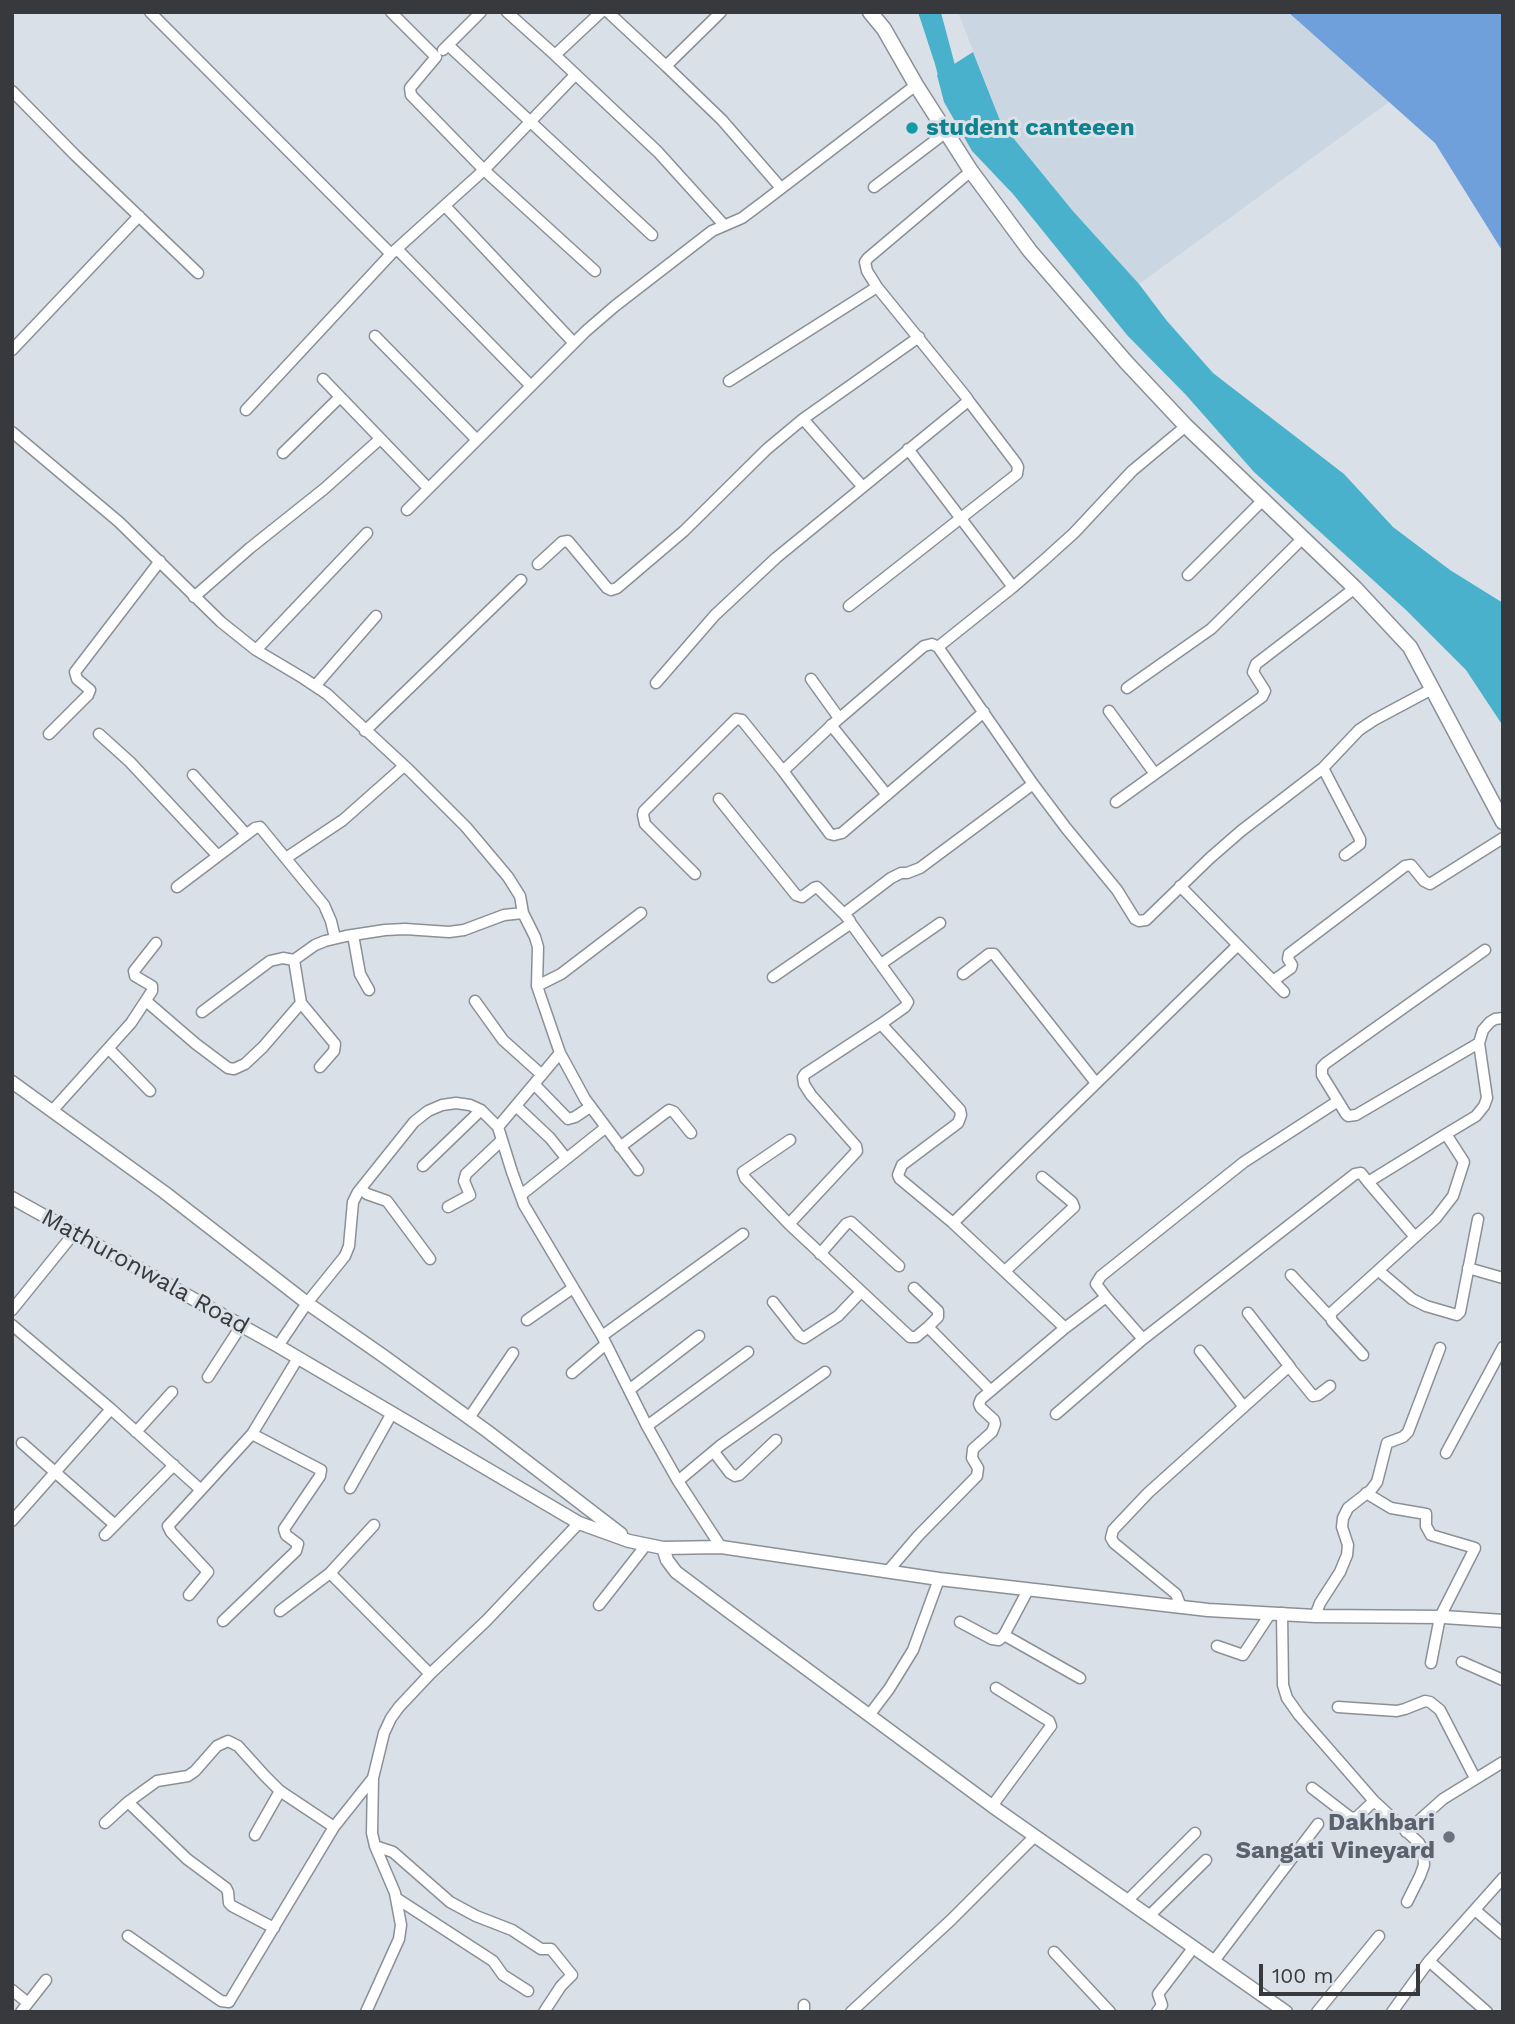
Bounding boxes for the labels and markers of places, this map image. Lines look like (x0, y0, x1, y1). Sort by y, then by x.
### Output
place label: student canteeen (926, 114, 1135, 142)
marker: student canteeen (904, 120, 920, 136)
place label: Dakhbari Sangati Vineyard (1236, 1809, 1435, 1865)
marker: Dakhbari Sangati Vineyard (1441, 1829, 1457, 1845)

